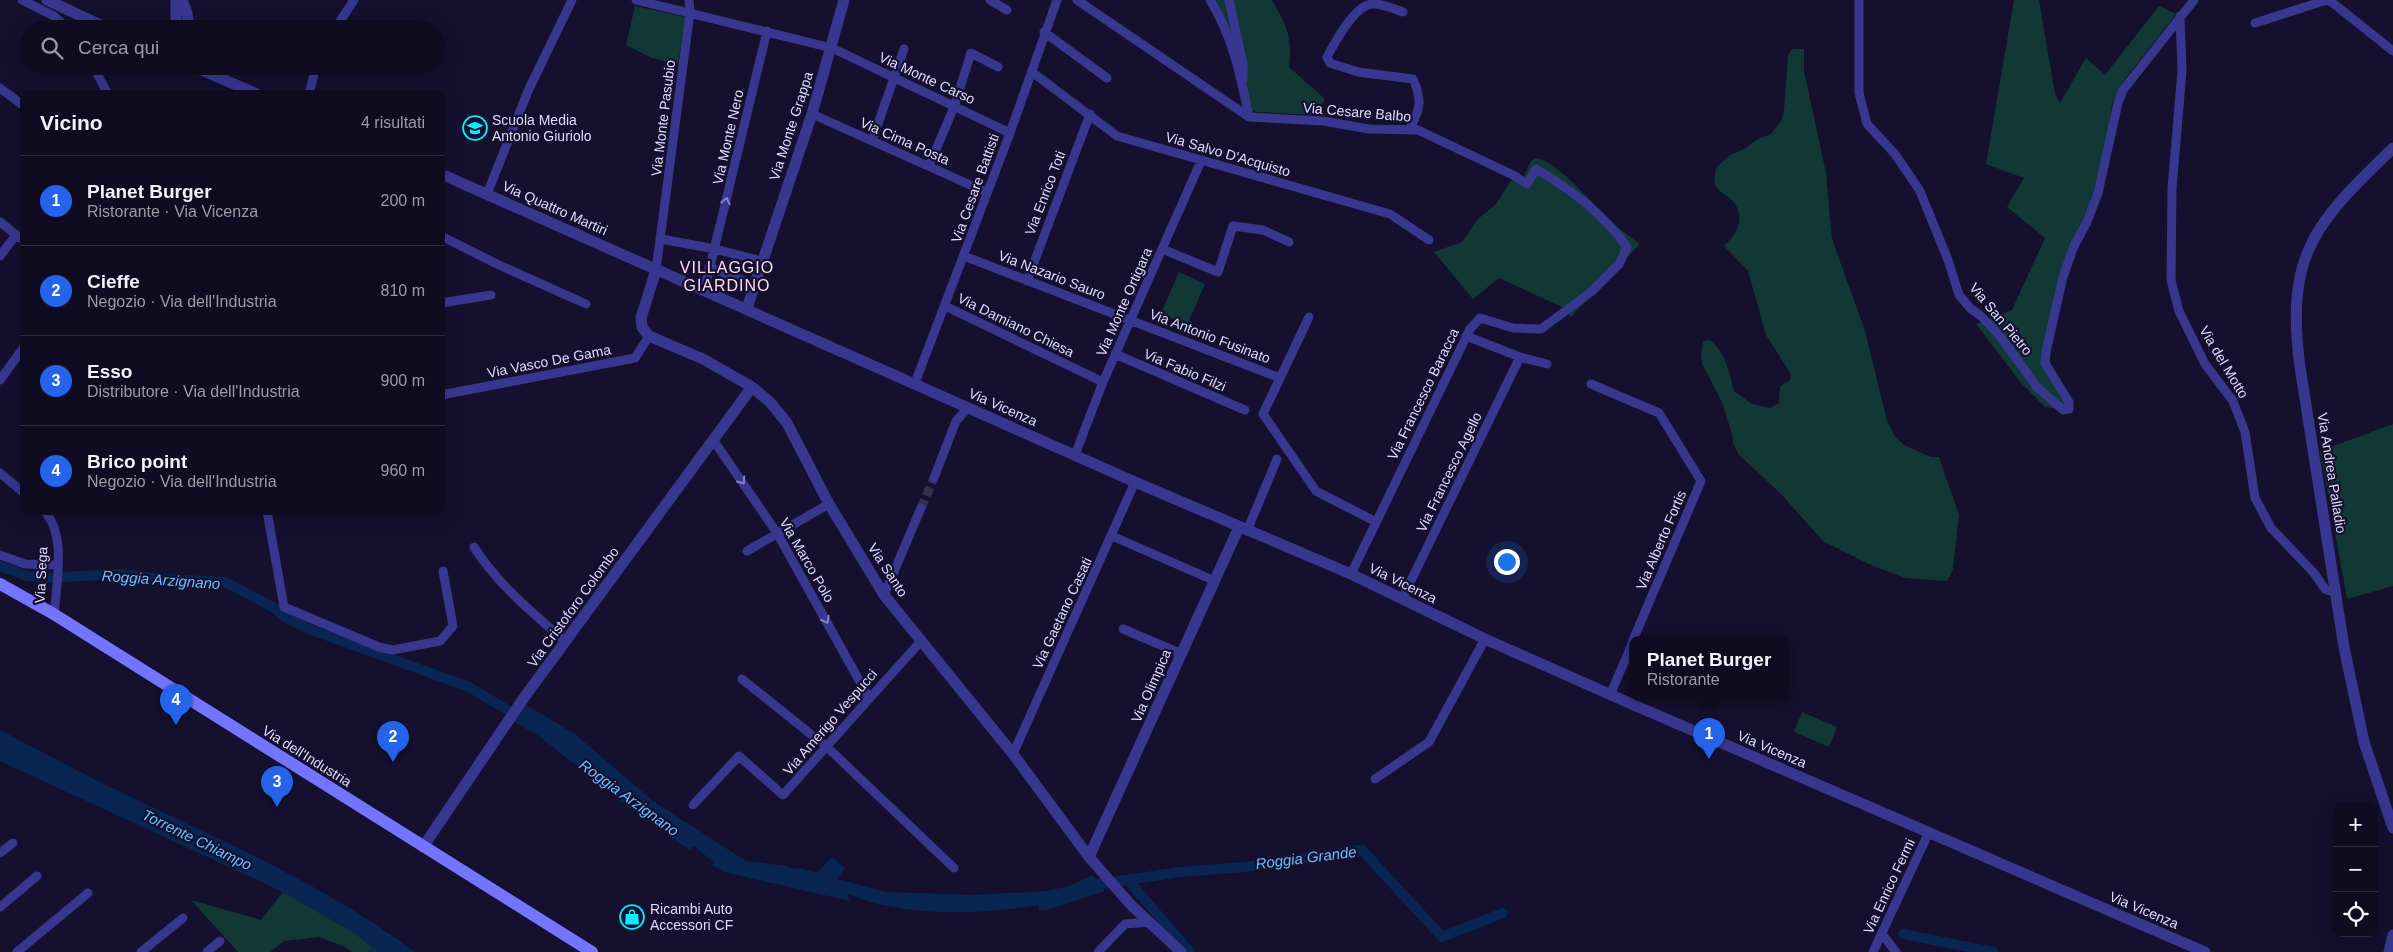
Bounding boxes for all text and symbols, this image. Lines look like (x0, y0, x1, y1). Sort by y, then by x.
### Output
search box (20, 20, 445, 75)
icon: search (38, 34, 66, 62)
text: Cerca qui (78, 37, 159, 58)
street label: Via Monte Carso (876, 49, 978, 107)
street label: Via Monte Pasubio (648, 59, 678, 177)
street label: Via Monte Grappa (766, 69, 816, 182)
street label: Via Monte Nero (709, 88, 747, 186)
street label: Via Cesare Balbo (1302, 99, 1412, 125)
text: Vicino (40, 111, 103, 134)
place label: Scuola Media Antonio Giuriolo (492, 112, 592, 144)
text: 4 risultati (361, 114, 425, 131)
street label: Via Cima Posta (858, 114, 952, 168)
school or university icon: Scuola Media Antonio Giuriolo (462, 115, 488, 141)
street label: Via Salvo D'Acquisto (1164, 128, 1293, 180)
street label: Via Cesare Battisti (948, 131, 1002, 245)
street label: Via Enrico Toti (1022, 149, 1068, 237)
street label: Via Quattro Martiri (500, 178, 610, 238)
text: Planet Burger (87, 181, 212, 202)
text: 1 (52, 192, 60, 209)
text: 200 m (381, 192, 425, 209)
one-way arrow (720, 197, 731, 206)
text: Ristorante · Via Vicenza (87, 203, 258, 220)
street label: Via Monte Ortigara (1093, 245, 1155, 359)
street label: Via Nazario Sauro (996, 247, 1108, 303)
district label: VILLAGGIO GIARDINO (680, 259, 774, 294)
text: Cieffe (87, 271, 140, 292)
street label: Via San Pietro (1966, 280, 2036, 358)
text: 2 (52, 282, 60, 299)
text: 810 m (381, 282, 425, 299)
street label: Via Damiano Chiesa (955, 290, 1077, 360)
text: Negozio · Via dell'Industria (87, 293, 277, 310)
street label: Via Antonio Fusinato (1147, 306, 1273, 367)
street label: Via del Motto (2196, 323, 2252, 401)
street label: Via Francesco Baracca (1384, 325, 1462, 462)
street label: Via Vasco De Gama (486, 341, 612, 381)
street label: Via Fabio Filzi (1142, 346, 1228, 394)
text: Esso (87, 361, 132, 382)
text: 3 (52, 372, 60, 389)
text: 900 m (381, 372, 425, 389)
text: Distributore · Via dell'Industria (87, 383, 300, 400)
street label: Via Vicenza (966, 385, 1040, 429)
street label: Via Francesco Agello (1413, 409, 1485, 534)
street label: Via Andrea Palladio (2315, 412, 2349, 535)
text: Brico point (87, 451, 187, 472)
text: 4 (52, 462, 60, 479)
text: 960 m (381, 462, 425, 479)
text: Negozio · Via dell'Industria (87, 473, 277, 490)
one-way arrow (735, 476, 745, 485)
street label: Via Alberto Fortis (1633, 488, 1689, 592)
street label: Via Marco Polo (776, 515, 838, 605)
street label: Via Santo (865, 540, 911, 600)
street label: Via Cristoforo Colombo (524, 544, 622, 670)
street label: Via Sega (32, 546, 50, 604)
your location (1494, 549, 1520, 575)
street label: Via Gaetano Casati (1029, 555, 1095, 671)
street label: Via Vicenza (1366, 560, 1440, 606)
water label: Roggia Arzignano (101, 567, 221, 592)
one-way arrow (819, 615, 829, 624)
popup (1629, 636, 1789, 701)
street label: Via Olimpica (1128, 647, 1174, 725)
text: Planet Burger (1647, 649, 1771, 670)
street label: Via Amerigo Vespucci (780, 666, 880, 778)
text: Ristorante (1647, 671, 1720, 688)
pin: 4 (160, 684, 192, 725)
pin: 1 (1693, 718, 1725, 759)
pin: 2 (377, 721, 409, 762)
street label: Via dell'Industria (259, 722, 355, 790)
street label: Via Vicenza (1735, 727, 1809, 771)
water label: Roggia Arzignano (576, 756, 682, 839)
pin: 3 (261, 766, 293, 807)
map controls (2333, 802, 2378, 937)
button: + (2333, 802, 2378, 847)
water label: Torrente Chiampo (140, 806, 255, 873)
street label: Via Enrico Fermi (1860, 836, 1918, 936)
water label: Roggia Grande (1254, 843, 1357, 872)
button: − (2333, 847, 2378, 892)
street label: Via Vicenza (2107, 888, 2181, 932)
button: locate (2333, 892, 2378, 937)
place label: Ricambi Auto Accessori CF (650, 901, 733, 933)
shop icon: Ricambi Auto Accessori CF (619, 904, 645, 930)

